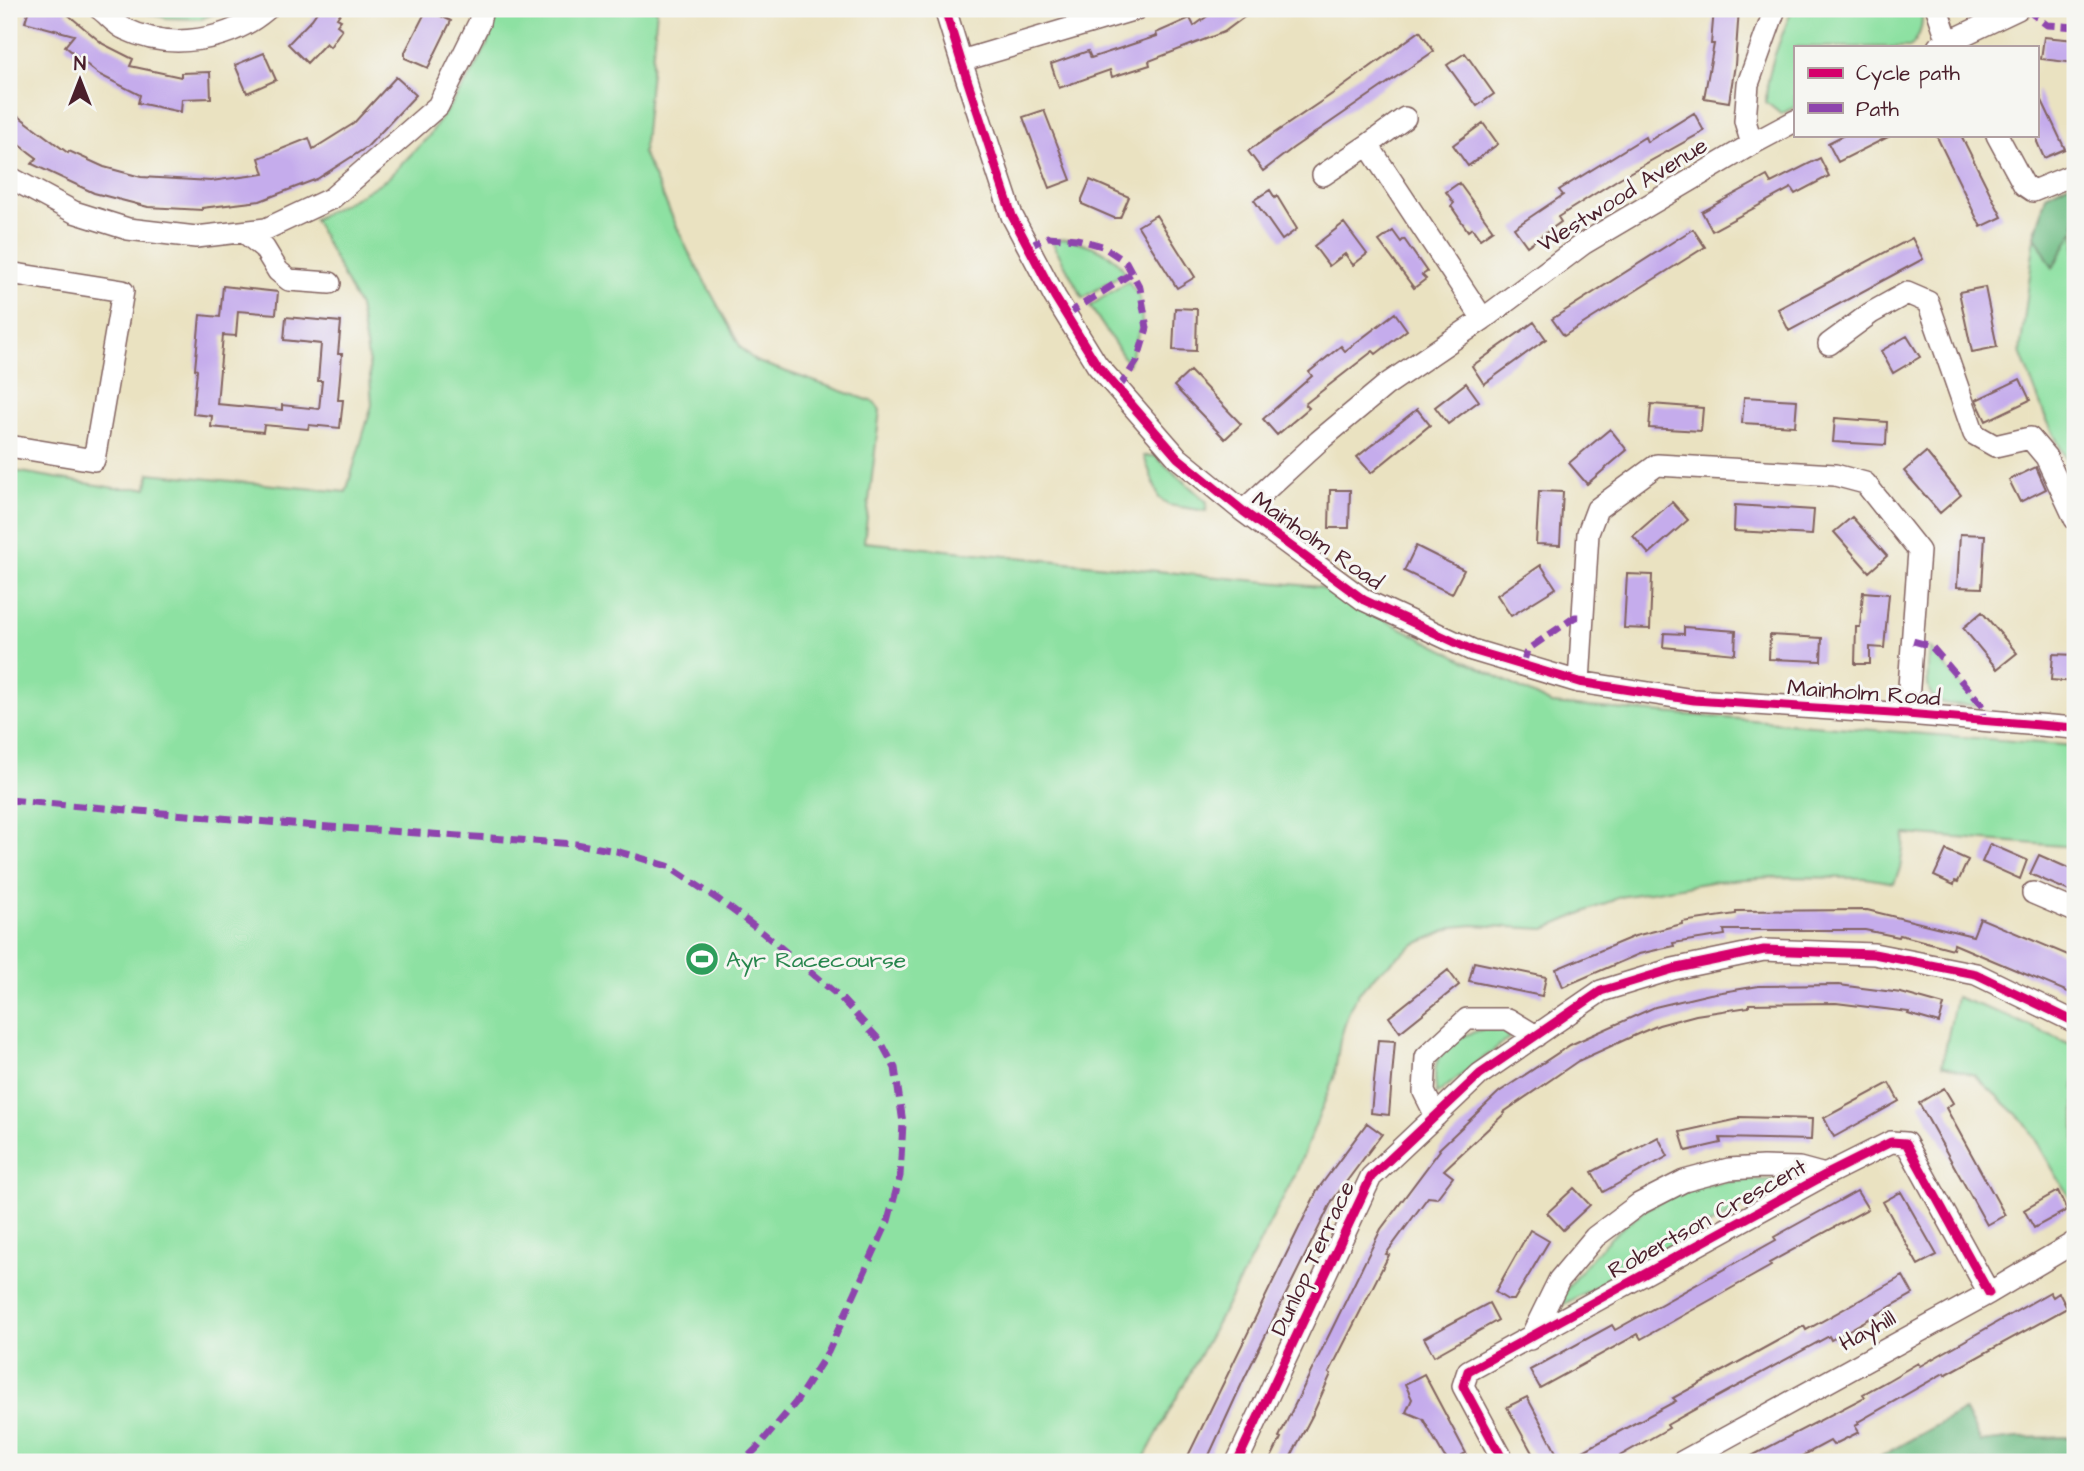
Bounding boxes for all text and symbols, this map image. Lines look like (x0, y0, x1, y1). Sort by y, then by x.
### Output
north arrow (46, 46, 116, 116)
legend (1794, 46, 2038, 136)
text: N (74, 51, 86, 78)
text: Cycle path (1856, 59, 1961, 90)
text: Path (1856, 95, 1900, 124)
street label: Westwood Avenue (1531, 130, 1714, 260)
street label: Mainholm Road (1245, 484, 1390, 598)
street label: Mainholm Road (1786, 672, 1942, 714)
sports icon: Ayr Racecourse (683, 940, 721, 978)
place label: Ayr Racecourse (726, 944, 906, 977)
street label: Robertson Crescent (1602, 1151, 1813, 1287)
street label: Dunlop Terrace (1263, 1176, 1363, 1341)
street label: Hayhill (1833, 1302, 1902, 1360)

